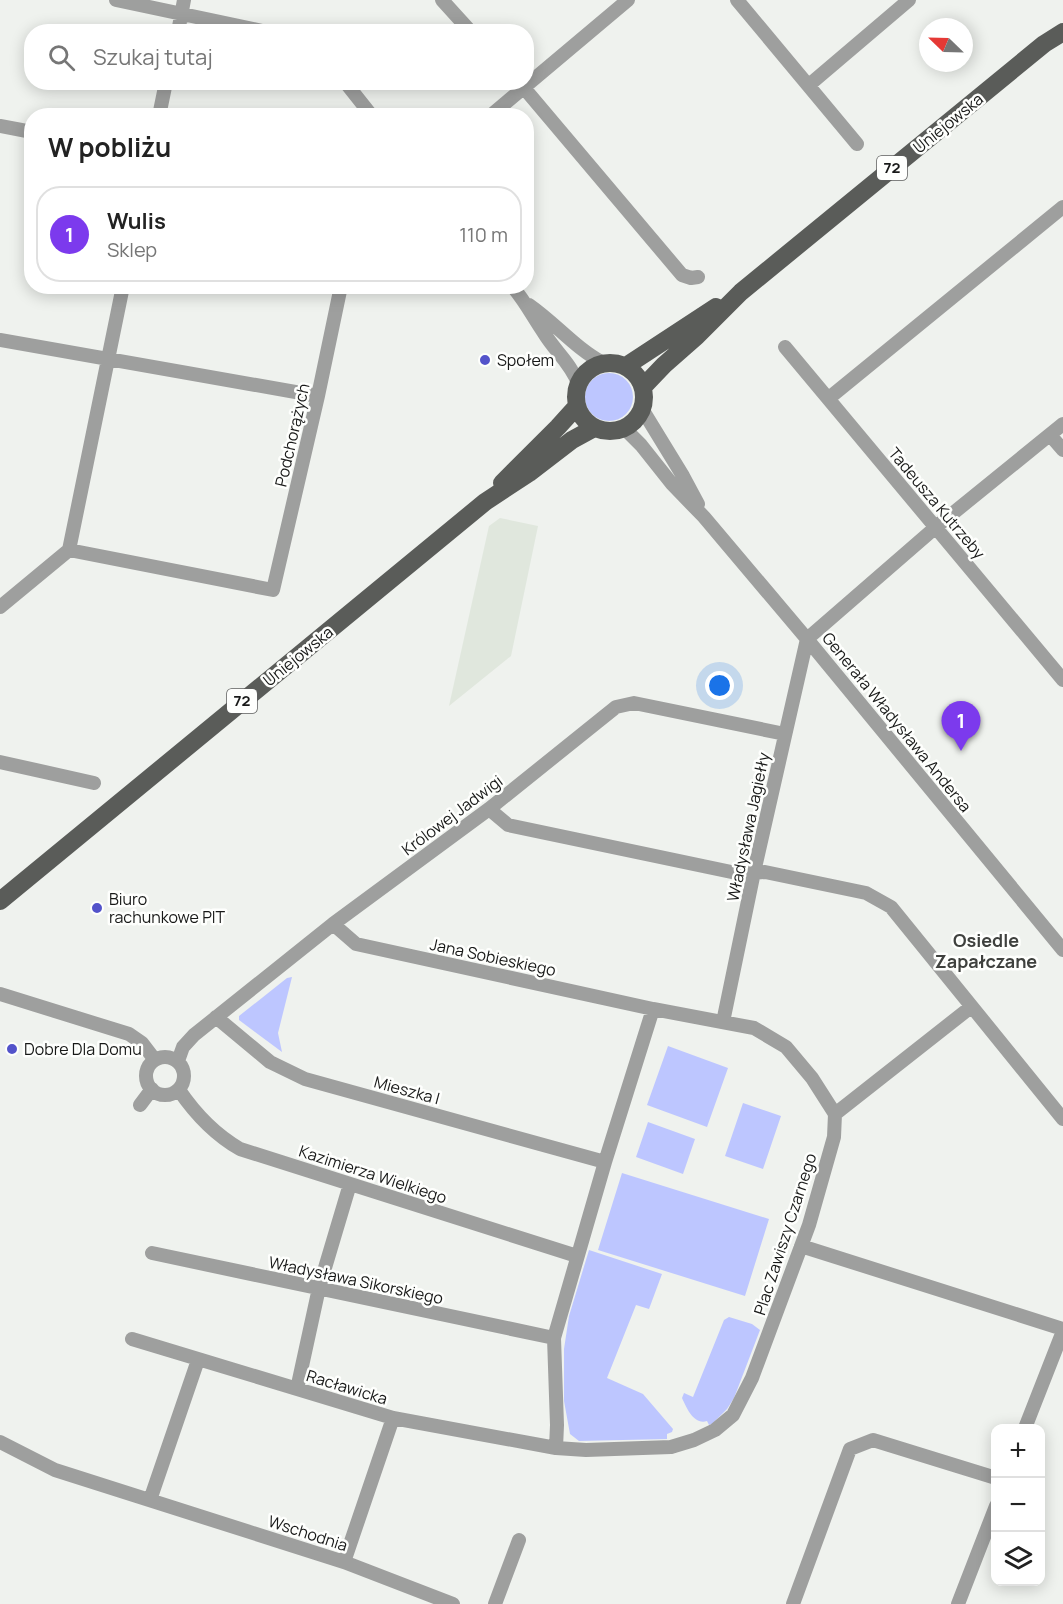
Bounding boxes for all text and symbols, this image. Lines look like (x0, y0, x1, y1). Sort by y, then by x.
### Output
north arrow (919, 18, 973, 72)
search box (24, 24, 534, 90)
icon: search (45, 41, 78, 74)
text: Szukaj tutaj (93, 42, 213, 72)
street label: Uniejowska (908, 88, 988, 158)
text: W pobliżu (48, 129, 171, 165)
road number: 72 (877, 156, 907, 180)
text: Wulis (107, 206, 166, 236)
text: 1 (65, 221, 74, 248)
text: 110 m (459, 221, 508, 248)
text: Sklep (107, 236, 157, 263)
place label: Społem (497, 349, 554, 371)
marker: Społem (478, 353, 492, 367)
street label: Podchorążych (269, 381, 315, 489)
street label: Tadeusza Kutrzeby (884, 443, 991, 564)
street label: Uniejowska (258, 621, 338, 691)
street label: Generała Władysława Andersa (817, 627, 977, 817)
your location (705, 671, 734, 700)
road number: 72 (227, 689, 257, 713)
pin: 1 (942, 702, 980, 751)
street label: Władysława Jagiełły (721, 750, 775, 904)
street label: Królowej Jadwigi (397, 770, 507, 860)
place label: Biuro rachunkowe PIT (109, 888, 226, 928)
marker: Biuro rachunkowe PIT (90, 901, 104, 915)
district label: Osiedle Zapałczane (935, 928, 1037, 973)
street label: Jana Sobieskiego (428, 933, 558, 981)
place label: Dobre Dla Domu (24, 1038, 142, 1060)
marker: Dobre Dla Domu (5, 1042, 19, 1056)
street label: Mieszka I (372, 1071, 442, 1109)
street label: Kazimierza Wielkiego (296, 1140, 450, 1208)
street label: Plac Zawiszy Czarnego (748, 1150, 822, 1318)
street label: Władysława Sikorskiego (267, 1251, 445, 1309)
street label: Racławicka (304, 1364, 390, 1410)
map controls (991, 1424, 1045, 1586)
button: + (991, 1424, 1045, 1478)
button: − (991, 1478, 1045, 1532)
street label: Wschodnia (265, 1510, 351, 1556)
button: layers (991, 1532, 1045, 1586)

